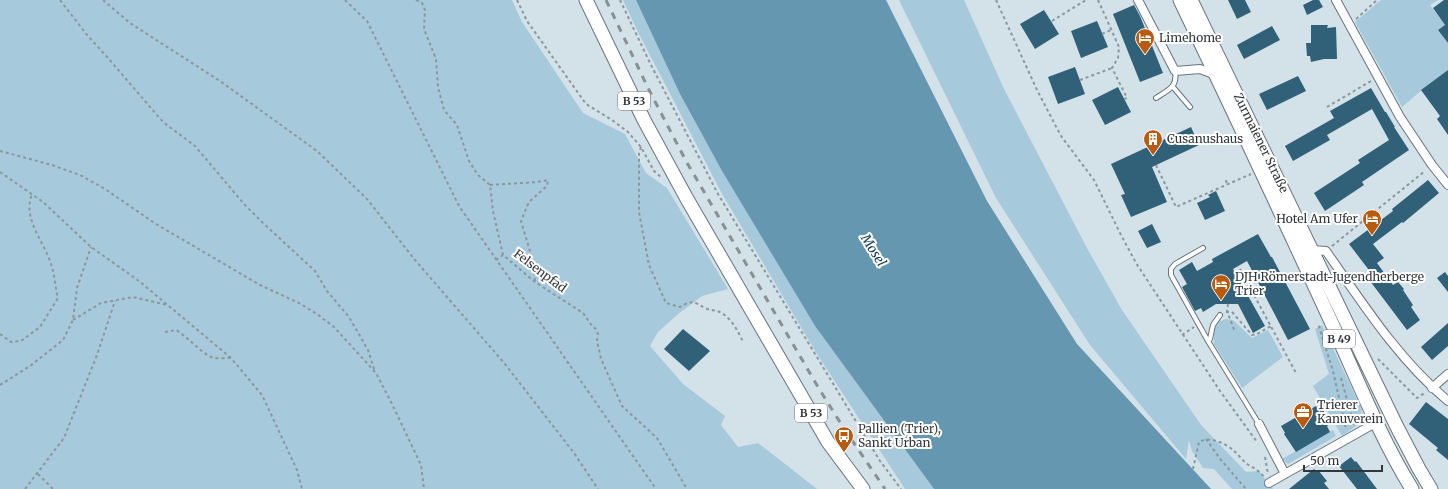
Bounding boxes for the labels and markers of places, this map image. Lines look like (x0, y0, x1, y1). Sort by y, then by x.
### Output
hotel icon: Limehome (1134, 27, 1156, 55)
place label: Limehome (1159, 30, 1221, 45)
building icon: Cusanushaus (1142, 128, 1164, 156)
place label: Cusanushaus (1167, 131, 1243, 146)
hotel icon: Hotel Am Ufer (1361, 208, 1383, 236)
place label: Hotel Am Ufer (1276, 211, 1359, 226)
place label: DJH Römerstadt-Jugendherberge Trier (1235, 269, 1424, 298)
hotel icon: DJH Römerstadt-Jugendherberge Trier (1210, 273, 1232, 301)
place label: Trierer Kanuverein (1317, 397, 1383, 426)
office icon: Trierer Kanuverein (1292, 401, 1314, 429)
place label: Pallien (Trier), Sankt Urban (858, 421, 941, 450)
bus stop icon: Pallien (Trier), Sankt Urban (833, 425, 855, 453)

